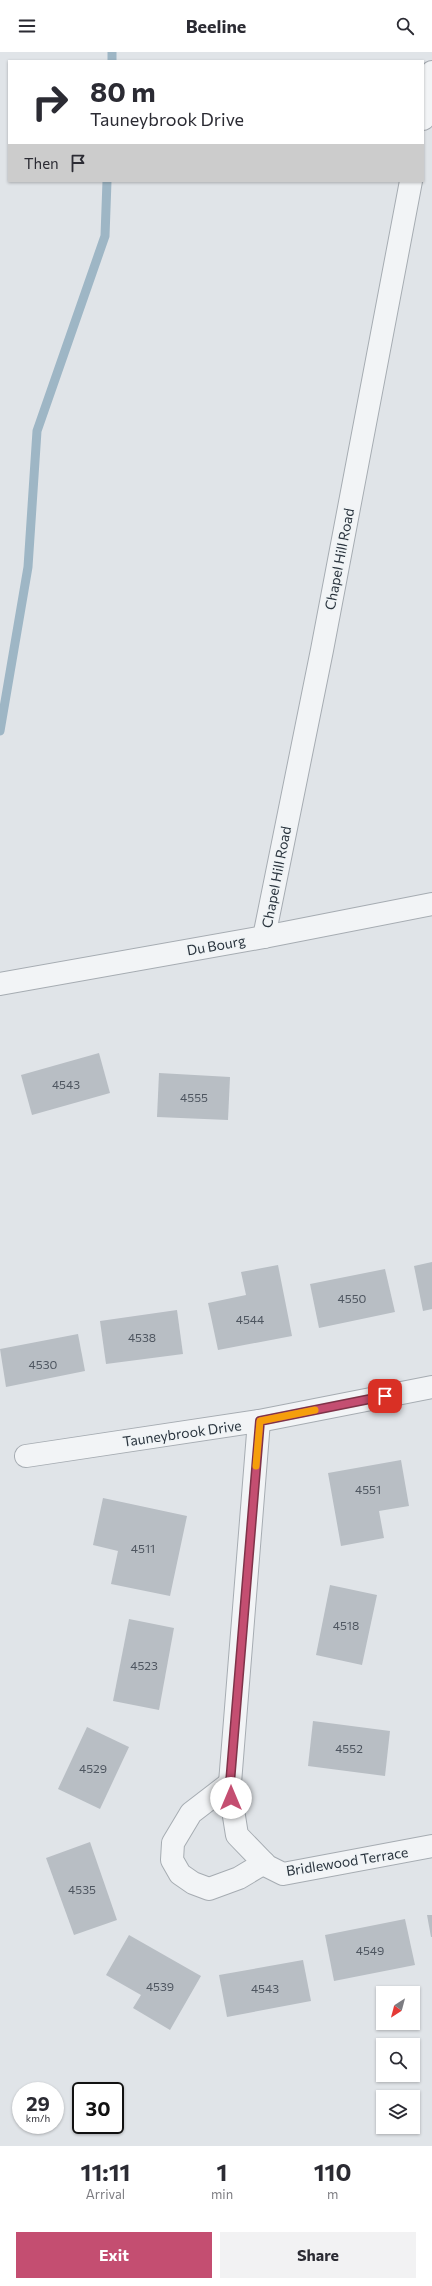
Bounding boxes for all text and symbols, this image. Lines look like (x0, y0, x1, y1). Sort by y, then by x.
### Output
icon: menu (16, 15, 38, 37)
text: Beeline (186, 15, 246, 37)
icon: search (394, 15, 416, 37)
text: 80 m (90, 74, 156, 108)
icon: right (24, 76, 76, 128)
text: Tauneybrook Drive (90, 108, 244, 130)
icon: arrive (67, 152, 89, 174)
text: Then (24, 154, 59, 172)
street label: Chapel Hill Road (321, 507, 357, 611)
street label: Chapel Hill Road (258, 825, 294, 929)
street label: Du Bourg (185, 931, 247, 959)
house number: 4543 (52, 1077, 80, 1091)
house number: 4555 (180, 1090, 208, 1104)
house number: 4550 (338, 1291, 367, 1305)
house number: 4544 (236, 1312, 264, 1326)
house number: 4538 (128, 1330, 156, 1344)
house number: 4530 (29, 1357, 58, 1371)
pin (368, 1379, 402, 1413)
icon: arrive (374, 1385, 396, 1407)
street label: Tauneybrook Drive (121, 1416, 243, 1450)
house number: 4551 (355, 1482, 381, 1496)
house number: 4511 (131, 1541, 155, 1555)
house number: 4518 (333, 1618, 359, 1632)
house number: 4523 (130, 1658, 158, 1672)
house number: 4552 (335, 1741, 363, 1755)
house number: 4529 (79, 1761, 107, 1775)
position arrow (210, 1777, 252, 1819)
street label: Bridlewood Terrace (285, 1843, 409, 1879)
house number: 4535 (68, 1882, 96, 1896)
house number: 4549 (356, 1943, 384, 1957)
house number: 4539 (146, 1979, 174, 1993)
house number: 4543 (251, 1981, 279, 1995)
north arrow (376, 1986, 420, 2030)
map controls (376, 1986, 420, 2134)
button: search (376, 2038, 420, 2082)
speed limit sign: 30 (72, 2082, 124, 2134)
button: layers (376, 2090, 420, 2134)
text: 29 (26, 2091, 50, 2115)
text: km/h (26, 2112, 50, 2124)
text: 11:11 (81, 2157, 130, 2186)
text: 1 (217, 2157, 227, 2186)
text: 110 (314, 2157, 351, 2186)
text: Arrival (86, 2186, 125, 2202)
text: min (211, 2186, 233, 2202)
text: m (327, 2186, 338, 2202)
button: Exit (16, 2232, 212, 2278)
button: Share (220, 2232, 416, 2278)

